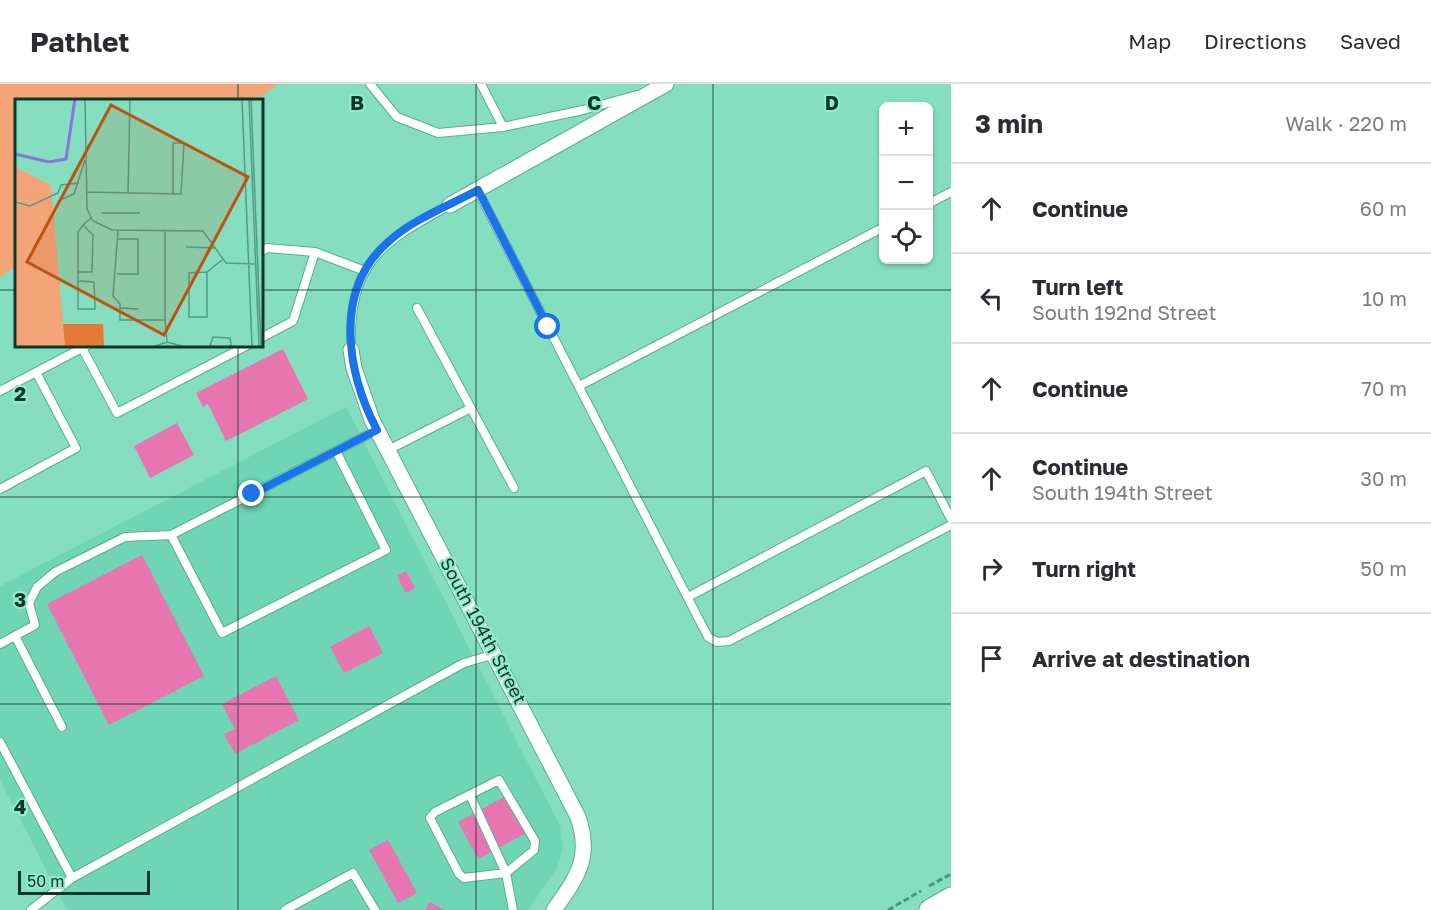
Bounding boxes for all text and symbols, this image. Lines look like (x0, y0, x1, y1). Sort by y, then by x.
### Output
text: Pathlet (30, 25, 130, 58)
text: Map (1128, 28, 1171, 54)
text: Directions (1204, 28, 1307, 54)
text: Saved (1340, 28, 1401, 54)
text: B (350, 90, 364, 114)
text: C (587, 90, 601, 114)
text: D (825, 90, 839, 114)
inset map (15, 99, 262, 346)
map controls (879, 102, 933, 264)
button: + (879, 102, 933, 156)
text: 3 min (975, 108, 1043, 139)
text: Walk · 220 m (1285, 111, 1407, 135)
button: − (879, 156, 933, 210)
icon: ahead (975, 192, 1008, 225)
text: Continue (1032, 195, 1128, 222)
text: 60 m (1360, 196, 1407, 220)
button: locate (879, 210, 933, 264)
text: Turn left (1032, 273, 1123, 300)
icon: left (975, 282, 1008, 315)
text: 10 m (1362, 286, 1407, 310)
text: South 192nd Street (1032, 300, 1216, 324)
route start (534, 313, 560, 339)
icon: ahead (975, 372, 1008, 405)
text: Continue (1032, 375, 1128, 402)
text: 70 m (1361, 376, 1407, 400)
text: 2 (14, 381, 26, 405)
text: Continue (1032, 453, 1128, 480)
icon: ahead (975, 462, 1008, 495)
text: 30 m (1360, 466, 1407, 490)
route end (238, 480, 264, 506)
text: South 194th Street (1032, 480, 1213, 504)
icon: right (975, 552, 1008, 585)
street label: South 194th Street (436, 554, 532, 707)
text: Turn right (1032, 555, 1136, 582)
text: 50 m (1360, 556, 1407, 580)
text: 3 (14, 587, 26, 611)
icon: arrive (975, 642, 1008, 675)
text: Arrive at destination (1032, 645, 1250, 672)
text: 4 (14, 794, 26, 818)
scale bar (18, 868, 150, 896)
text: 50 m (27, 871, 64, 891)

